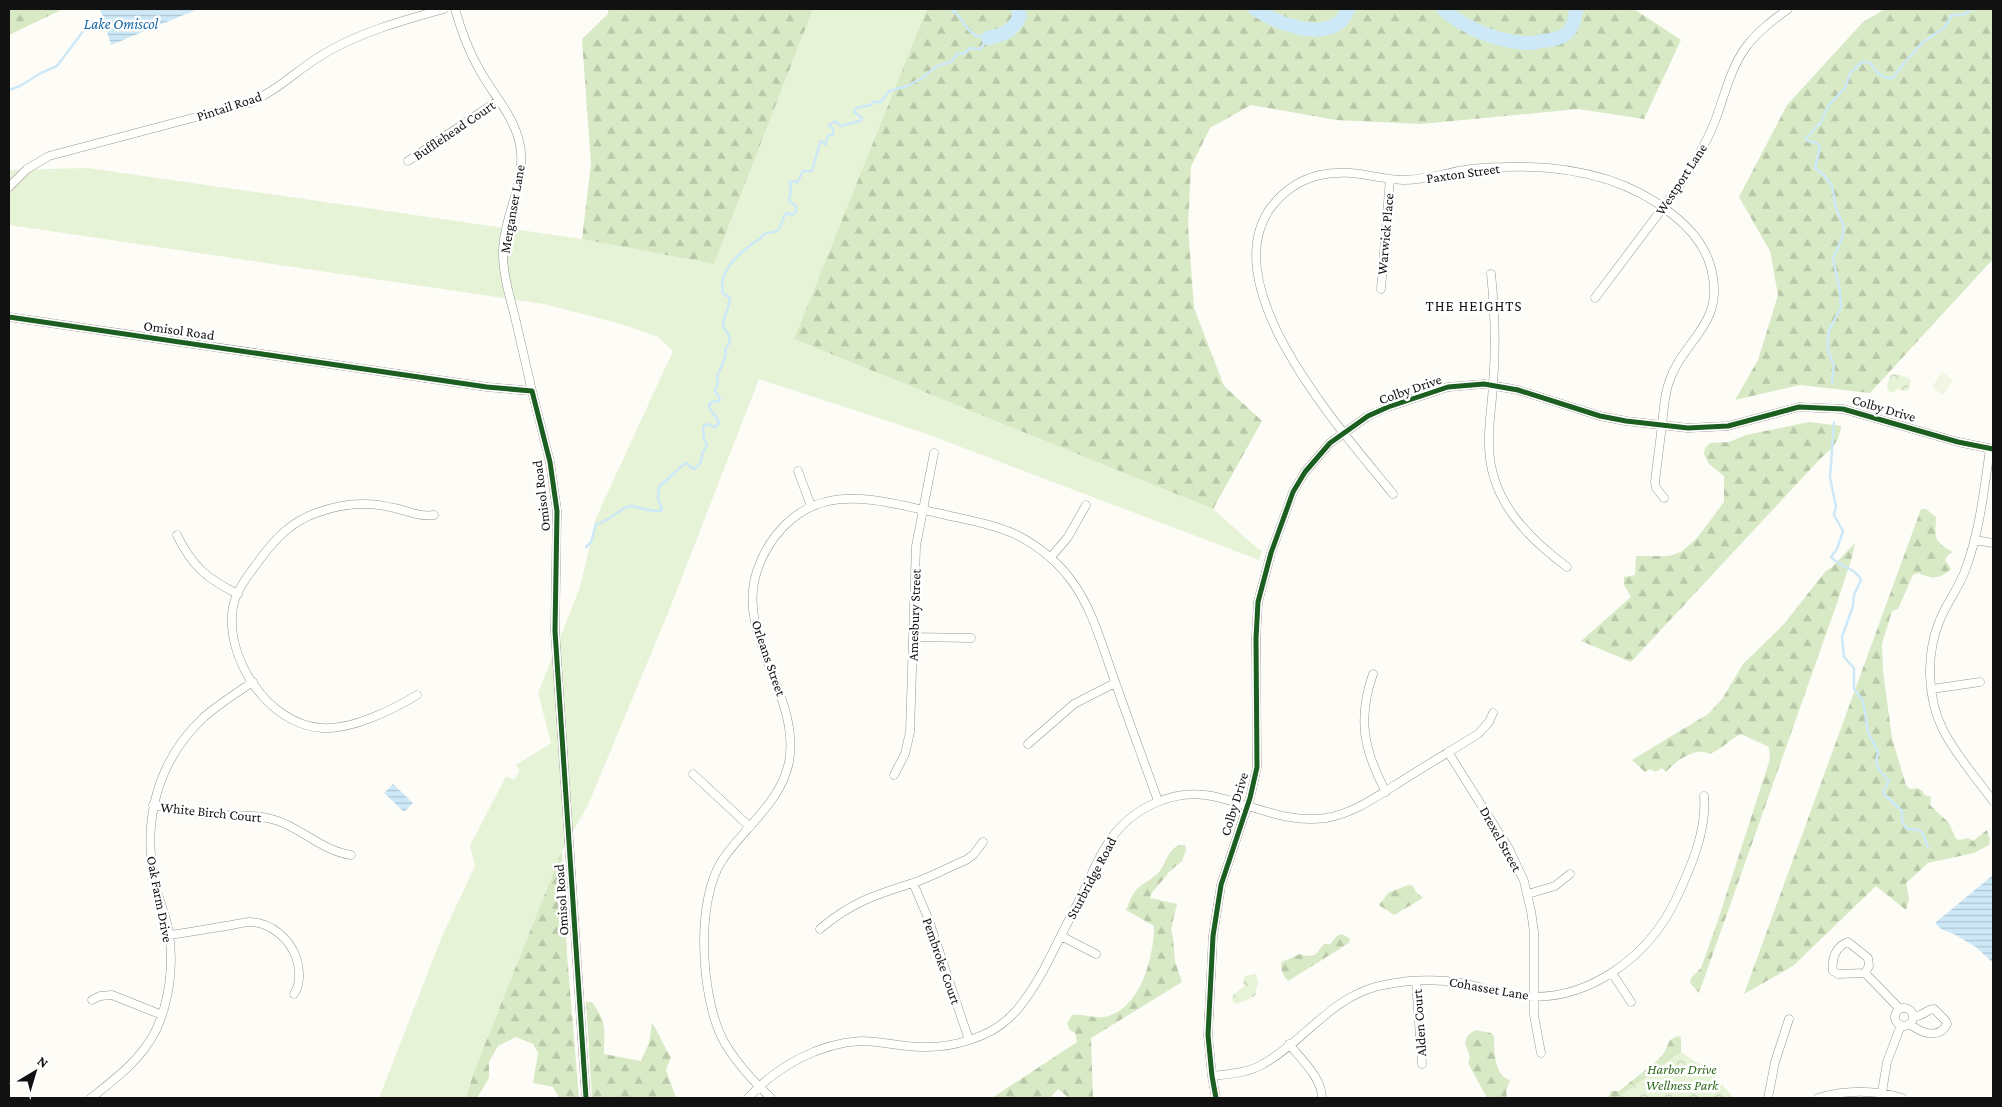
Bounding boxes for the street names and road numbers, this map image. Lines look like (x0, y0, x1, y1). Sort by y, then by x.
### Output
street label: Pintail Road (194, 88, 264, 124)
street label: Bufflehead Court (410, 97, 498, 163)
street label: Westport Lane (1652, 140, 1710, 218)
street label: Paxton Street (1425, 160, 1501, 186)
street label: Merganser Lane (496, 163, 528, 255)
street label: Warwick Place (1373, 193, 1397, 275)
street label: Omisol Road (143, 317, 216, 343)
street label: Colby Drive (1376, 371, 1444, 407)
street label: Colby Drive (1850, 391, 1918, 425)
street label: Omisol Road (529, 459, 553, 532)
street label: Amesbury Street (904, 568, 924, 661)
street label: Orleans Street (749, 618, 790, 698)
street label: Colby Drive (1217, 770, 1251, 838)
street label: White Birch Court (160, 799, 263, 825)
street label: Drexel Street (1477, 804, 1526, 874)
street label: Sturbridge Road (1063, 834, 1120, 922)
street label: Oak Farm Drive (144, 855, 176, 943)
street label: Omisol Road (550, 863, 571, 936)
street label: Pembroke Court (920, 916, 964, 1007)
street label: Cohasset Lane (1448, 973, 1530, 1003)
street label: Alden Court (1409, 988, 1429, 1057)

